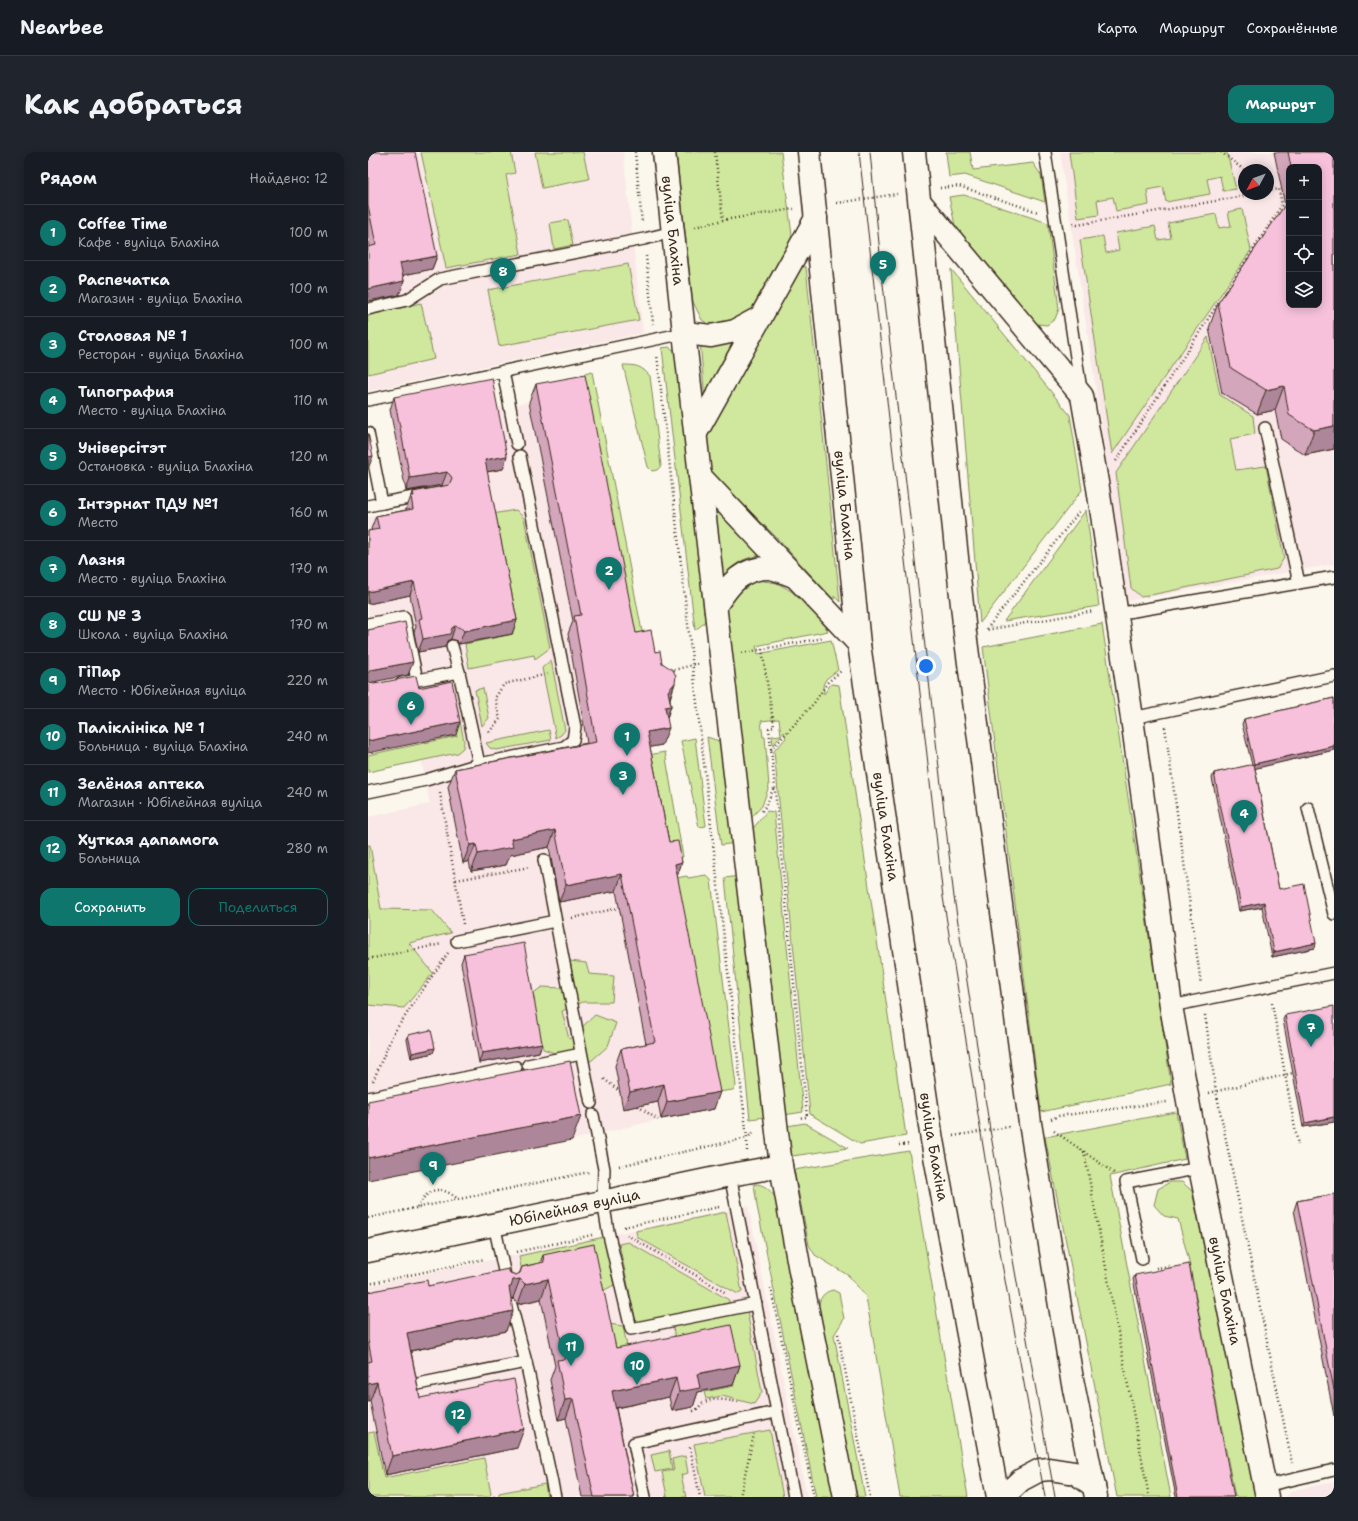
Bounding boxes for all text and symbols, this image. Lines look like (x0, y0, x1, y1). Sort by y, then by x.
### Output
text: Nearbee (20, 15, 104, 40)
text: Карта (1097, 19, 1137, 37)
text: Маршрут (1159, 19, 1225, 37)
text: Сохранённые (1247, 19, 1338, 37)
text: Как добраться (24, 85, 243, 123)
button: Маршрут (1228, 85, 1334, 123)
north arrow (1238, 164, 1274, 200)
map controls (1286, 164, 1322, 308)
button: + (1286, 164, 1322, 200)
text: Рядом (40, 167, 97, 189)
text: Найдено: 12 (250, 170, 328, 187)
street label: вуліца Блахіна (657, 175, 689, 287)
button: − (1286, 200, 1322, 236)
text: Coffee Time (78, 214, 168, 234)
text: 1 (50, 224, 56, 241)
text: 100 m (289, 224, 328, 241)
text: Кафе · вуліца Блахіна (78, 234, 219, 251)
button: locate (1286, 236, 1322, 272)
pin: 5 (870, 251, 896, 284)
pin: 8 (490, 258, 516, 291)
text: Распечатка (78, 270, 170, 290)
button: layers (1286, 272, 1322, 308)
text: 2 (48, 280, 58, 297)
text: 100 m (289, 280, 328, 297)
text: Магазин · вуліца Блахіна (78, 290, 242, 307)
text: Столовая № 1 (78, 326, 187, 346)
text: 3 (48, 336, 58, 353)
text: 100 m (289, 336, 328, 353)
text: Ресторан · вуліца Блахіна (78, 346, 244, 363)
text: Типография (78, 382, 174, 402)
text: 4 (48, 392, 58, 409)
text: 110 m (293, 392, 328, 409)
text: Место · вуліца Блахіна (78, 402, 226, 419)
text: Універсітэт (78, 438, 167, 458)
text: 5 (49, 448, 57, 465)
text: 120 m (290, 448, 328, 465)
street label: вуліца Блахіна (829, 449, 860, 562)
text: Остановка · вуліца Блахіна (78, 458, 253, 475)
text: Інтэрнат ПДУ №1 (78, 494, 218, 514)
text: 6 (48, 504, 58, 521)
text: 160 m (290, 504, 328, 521)
text: Место (78, 514, 118, 531)
text: Лазня (78, 550, 125, 570)
pin: 2 (596, 557, 622, 590)
text: 7 (48, 560, 58, 577)
text: 170 m (290, 560, 328, 577)
text: Место · вуліца Блахіна (78, 570, 226, 587)
text: СШ № 3 (78, 606, 141, 626)
text: 8 (48, 616, 58, 633)
text: 170 m (290, 616, 328, 633)
text: Школа · вуліца Блахіна (78, 626, 228, 643)
your location (916, 656, 936, 676)
text: ГіПар (78, 662, 121, 682)
text: 9 (48, 672, 58, 689)
text: 220 m (286, 672, 328, 689)
text: Место · Юбілейная вуліца (78, 682, 246, 699)
pin: 6 (398, 692, 424, 725)
text: Паліклініка № 1 (78, 718, 205, 738)
pin: 1 (614, 723, 640, 756)
text: 10 (46, 728, 60, 745)
text: 240 m (286, 728, 328, 745)
text: Больница · вуліца Блахіна (78, 738, 248, 755)
pin: 3 (610, 762, 636, 795)
street label: вуліца Блахіна (868, 771, 904, 883)
text: Зелёная аптека (78, 774, 204, 794)
text: 11 (47, 784, 59, 801)
text: 240 m (286, 784, 328, 801)
text: Магазин · Юбілейная вуліца (78, 794, 262, 811)
pin: 4 (1231, 800, 1257, 833)
text: Хуткая дапамога (78, 830, 219, 850)
text: 12 (46, 840, 60, 857)
text: 280 m (286, 840, 328, 857)
text: Больница (78, 850, 140, 867)
button: Сохранить (40, 888, 180, 926)
button: Поделиться (188, 888, 328, 926)
pin: 7 (1298, 1014, 1324, 1047)
street label: вуліца Блахіна (915, 1091, 953, 1204)
pin: 9 (420, 1152, 446, 1185)
street label: Юбілейная вуліца (507, 1184, 642, 1231)
street label: вуліца Блахіна (1204, 1235, 1246, 1347)
pin: 11 (558, 1333, 584, 1366)
pin: 10 (624, 1352, 650, 1385)
pin: 12 (445, 1401, 471, 1434)

